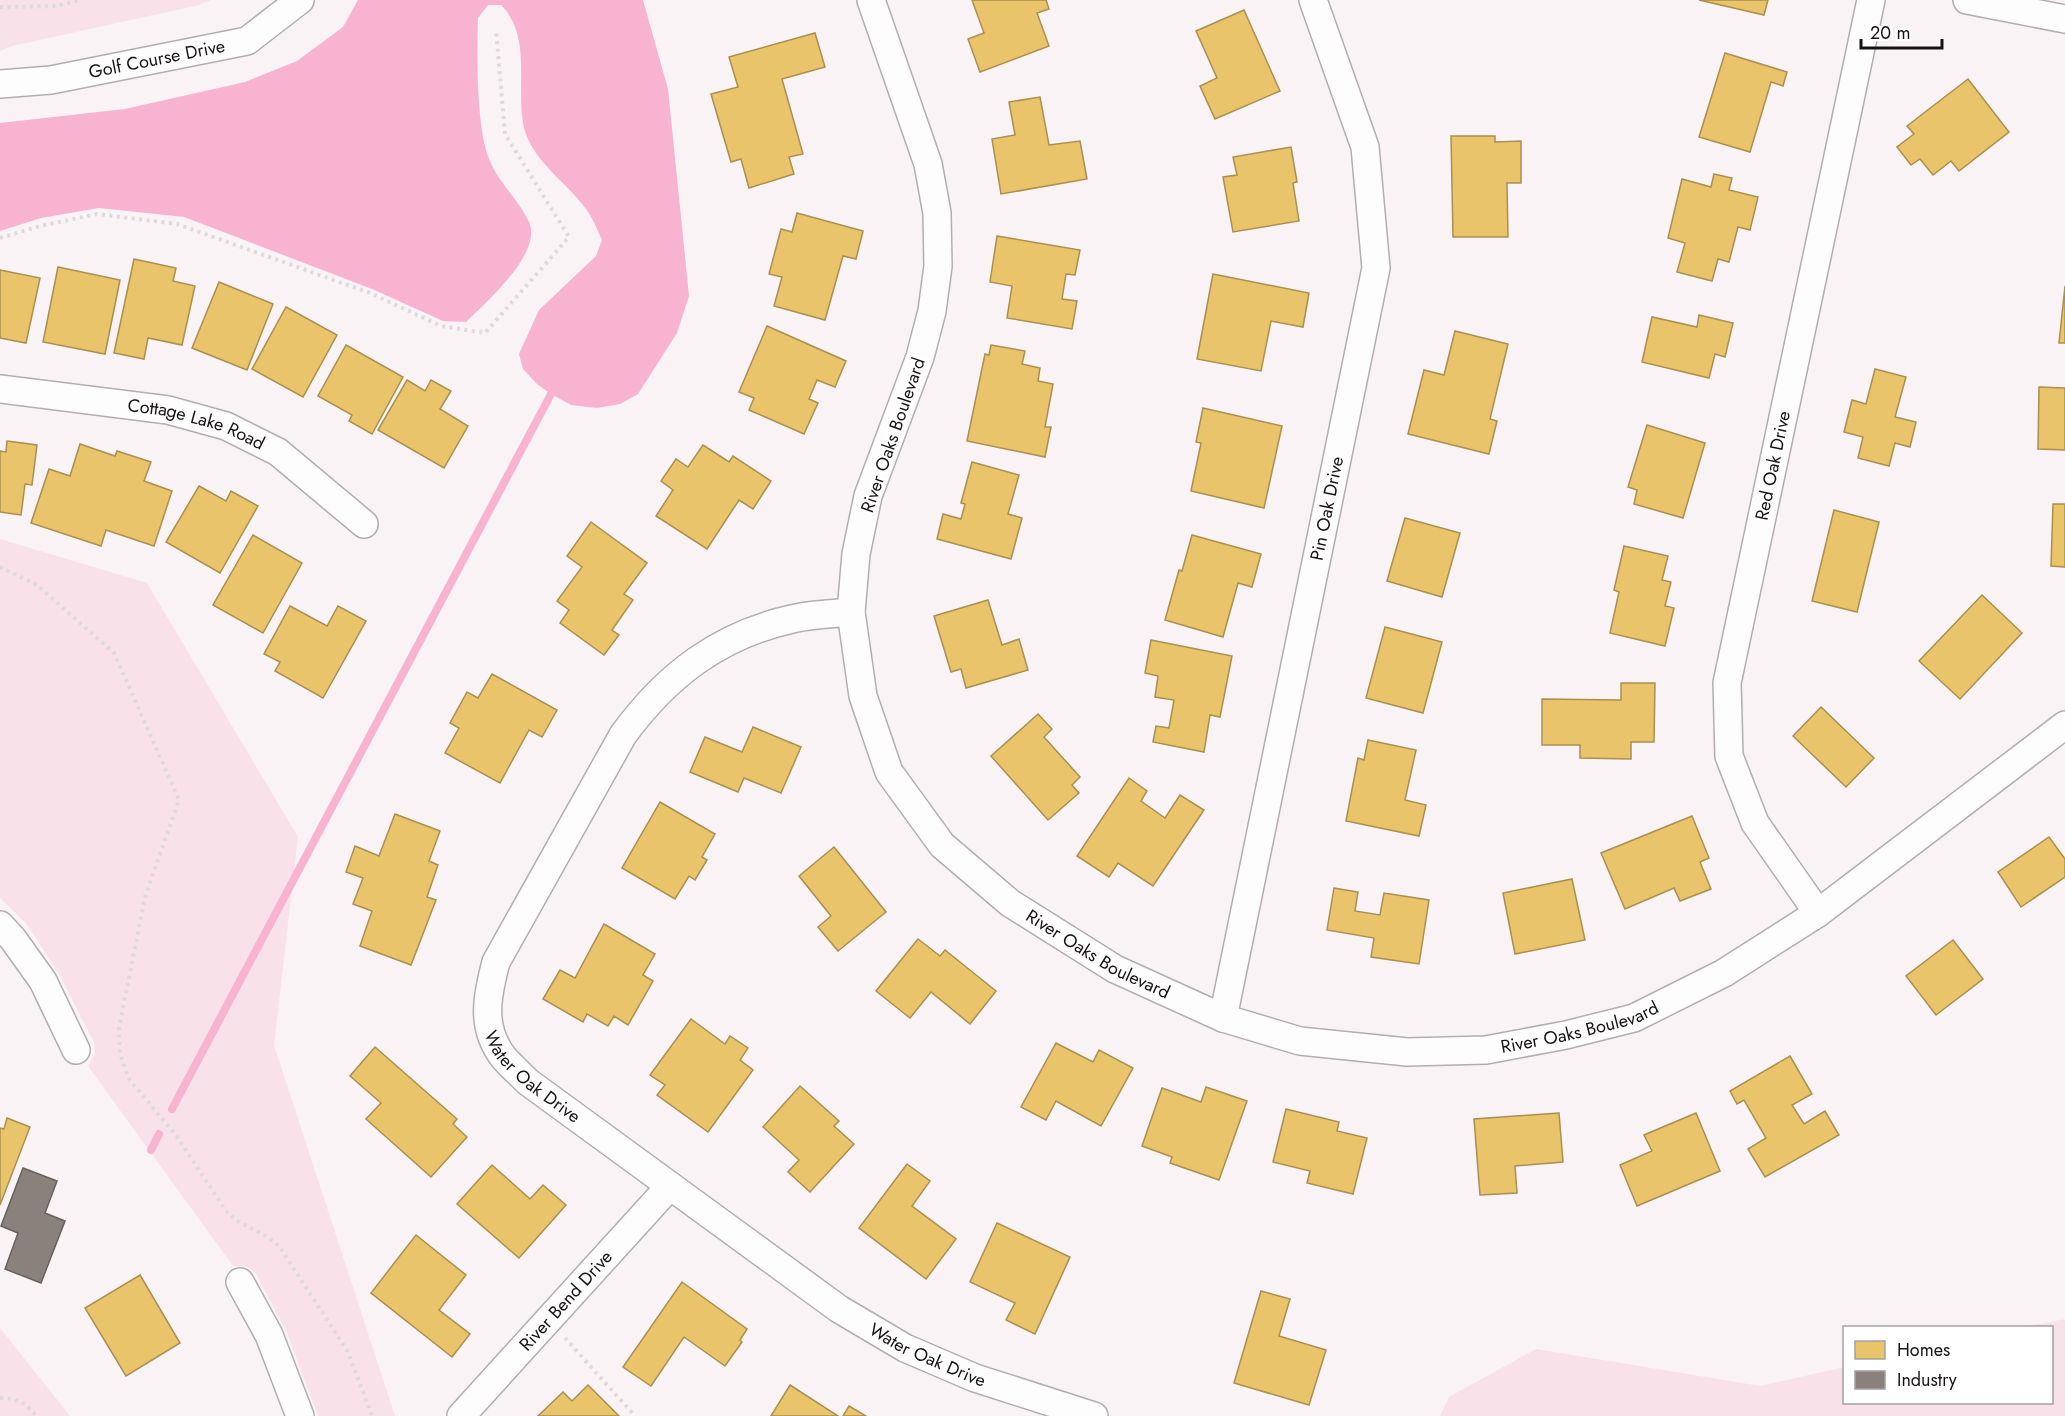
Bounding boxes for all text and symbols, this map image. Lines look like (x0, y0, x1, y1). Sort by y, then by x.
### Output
scale bar (1861, 12, 1942, 50)
text: 20 m (1870, 20, 1910, 46)
street label: Golf Course Drive (86, 33, 227, 85)
street label: River Oaks Boulevard (854, 354, 932, 516)
street label: Cottage Lake Road (126, 392, 269, 456)
street label: Red Oak Drive (1749, 408, 1797, 523)
street label: Pin Oak Drive (1304, 454, 1350, 563)
street label: River Oaks Boulevard (1021, 903, 1174, 1005)
street label: River Oaks Boulevard (1499, 995, 1663, 1060)
street label: Water Oak Drive (478, 1027, 586, 1129)
street label: River Bend Drive (513, 1245, 619, 1357)
street label: Water Oak Drive (864, 1317, 989, 1394)
legend (1843, 1326, 2053, 1404)
text: Homes (1897, 1337, 1950, 1363)
text: Industry (1897, 1367, 1957, 1393)

